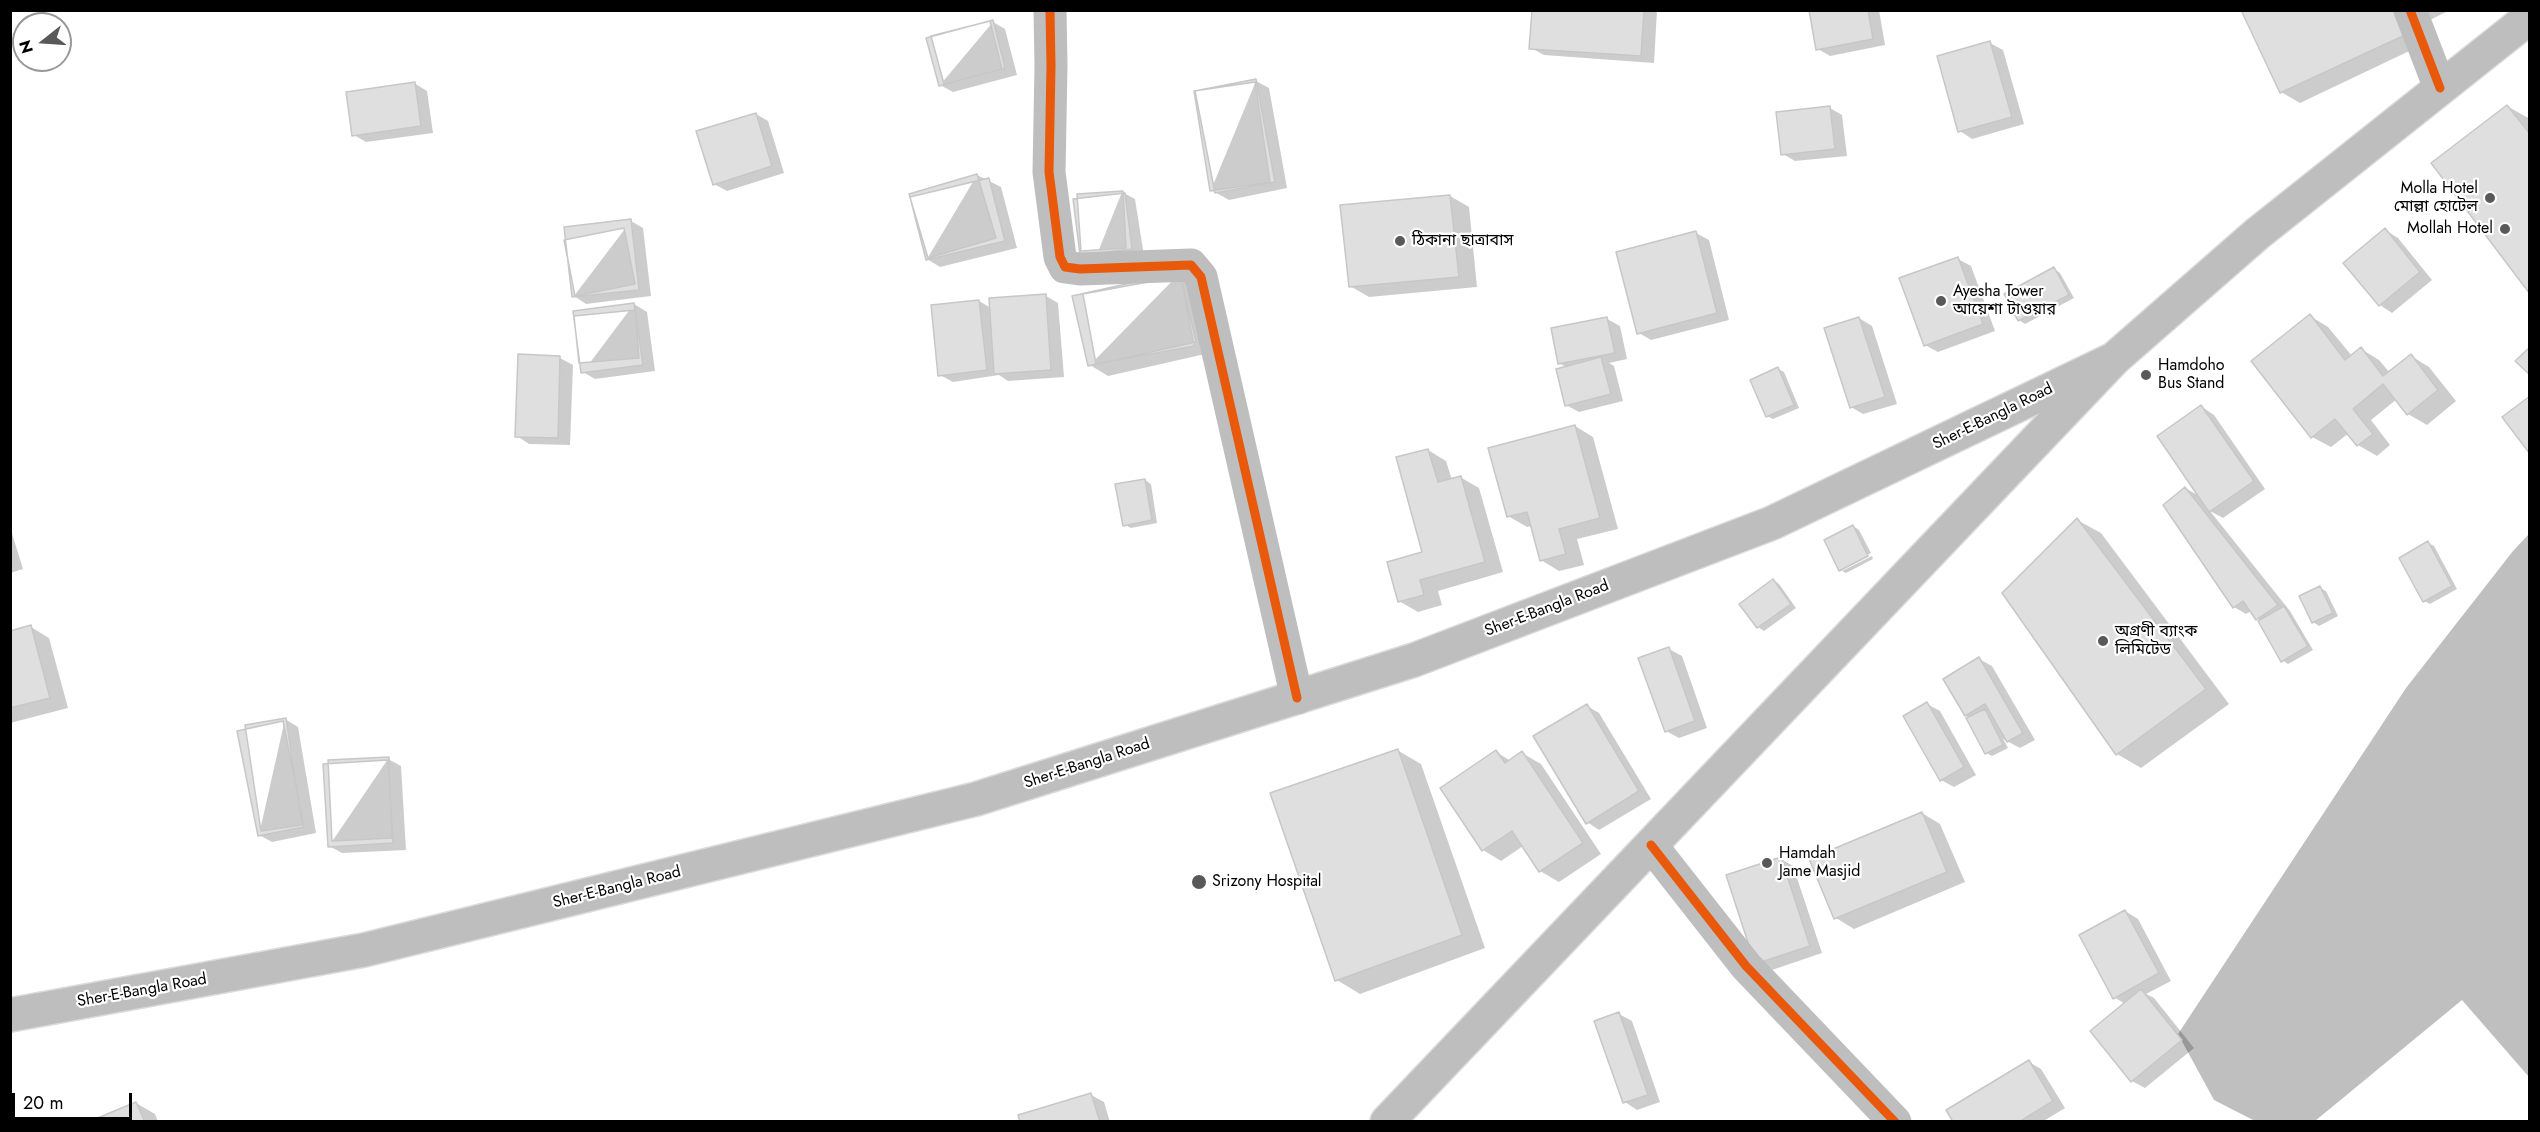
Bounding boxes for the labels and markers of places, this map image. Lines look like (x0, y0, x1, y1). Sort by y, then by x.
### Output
place label: Molla Hotel মোল্লা হোটেল (2394, 179, 2478, 217)
marker: Molla Hotel মোল্লা হোটেল (2483, 191, 2497, 205)
place label: Mollah Hotel (2407, 219, 2493, 239)
marker: Mollah Hotel (2498, 222, 2512, 236)
place label: ঠিকানা ছাত্রাবাস (1412, 231, 1513, 251)
marker: ঠিকানা ছাত্রাবাস (1393, 234, 1407, 248)
place label: Ayesha Tower আয়েশা টাওয়ার (1953, 282, 2056, 320)
marker: Ayesha Tower আয়েশা টাওয়ার (1934, 294, 1948, 308)
place label: Hamdoho Bus Stand (2158, 356, 2225, 394)
marker: Hamdoho Bus Stand (2139, 368, 2153, 382)
place label: অগ্রণী ব্যাংক লিমিটেড (2115, 622, 2197, 660)
marker: অগ্রণী ব্যাংক লিমিটেড (2096, 634, 2110, 648)
place label: Hamdah Jame Masjid (1779, 844, 1860, 882)
marker: Hamdah Jame Masjid (1760, 856, 1774, 870)
place label: Srizony Hospital (1212, 872, 1322, 892)
marker: Srizony Hospital (1190, 873, 1208, 891)

